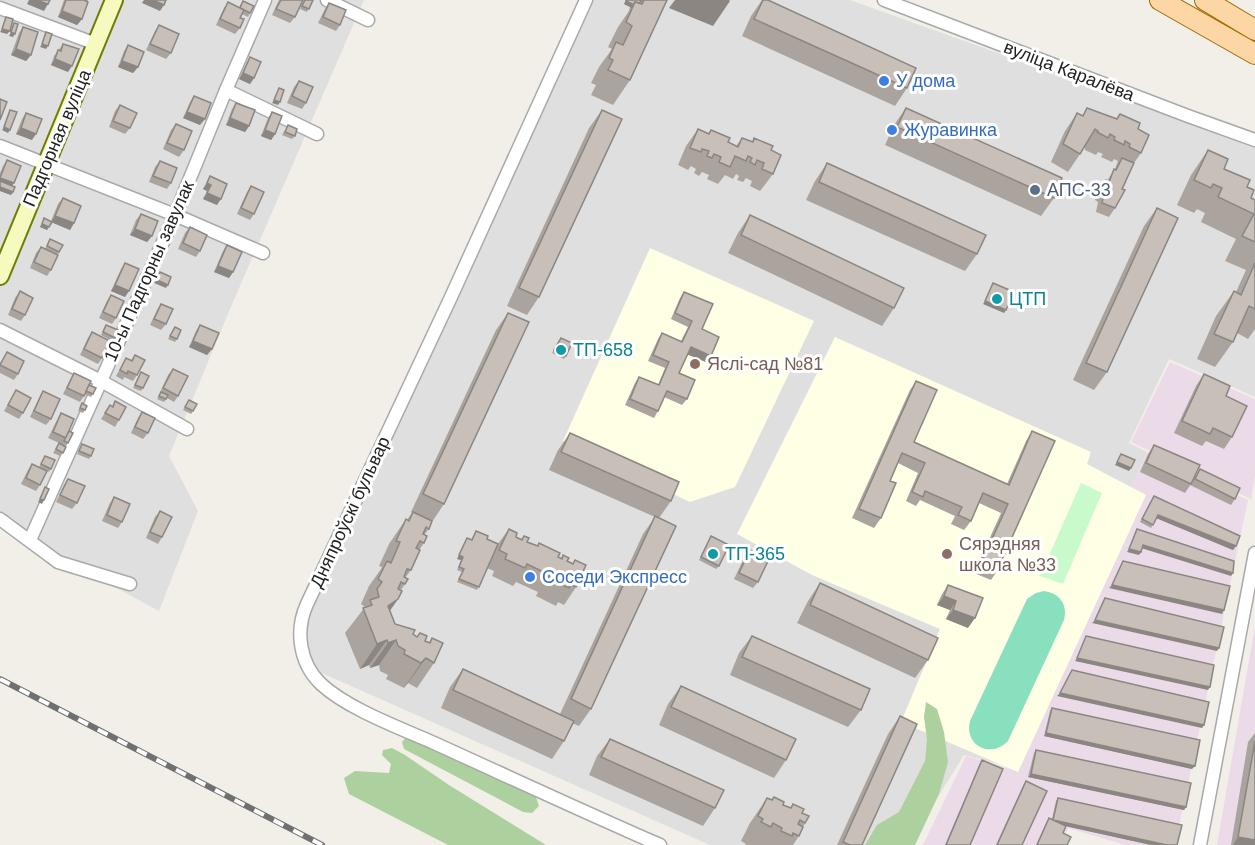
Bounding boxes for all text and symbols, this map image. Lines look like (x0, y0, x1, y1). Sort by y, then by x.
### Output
street label: вуліца Каралёва (1001, 37, 1138, 105)
street label: Падгорная вуліца (19, 66, 95, 210)
place label: У дома (896, 71, 956, 91)
marker: У дома (877, 74, 891, 88)
place label: Журавинка (904, 120, 998, 140)
marker: Журавинка (885, 123, 899, 137)
street label: 10-ы Падгорны завулак (100, 177, 198, 365)
place label: АПС-33 (1047, 180, 1111, 200)
marker: АПС-33 (1028, 183, 1042, 197)
place label: ЦТП (1009, 289, 1046, 309)
marker: ЦТП (990, 292, 1004, 306)
place label: ТП-658 (573, 340, 633, 360)
marker: ТП-658 (554, 343, 568, 357)
place label: Яслі-сад №81 (707, 354, 823, 374)
marker: Яслі-сад №81 (688, 357, 702, 371)
street label: Дняпроўскі бульвар (306, 433, 394, 591)
place label: Сярэдняя школа №33 (959, 534, 1056, 575)
place label: ТП-365 (725, 544, 785, 564)
marker: ТП-365 (706, 547, 720, 561)
marker: Сярэдняя школа №33 (940, 547, 954, 561)
place label: Соседи Экспресс (542, 567, 687, 587)
marker: Соседи Экспресс (523, 570, 537, 584)

